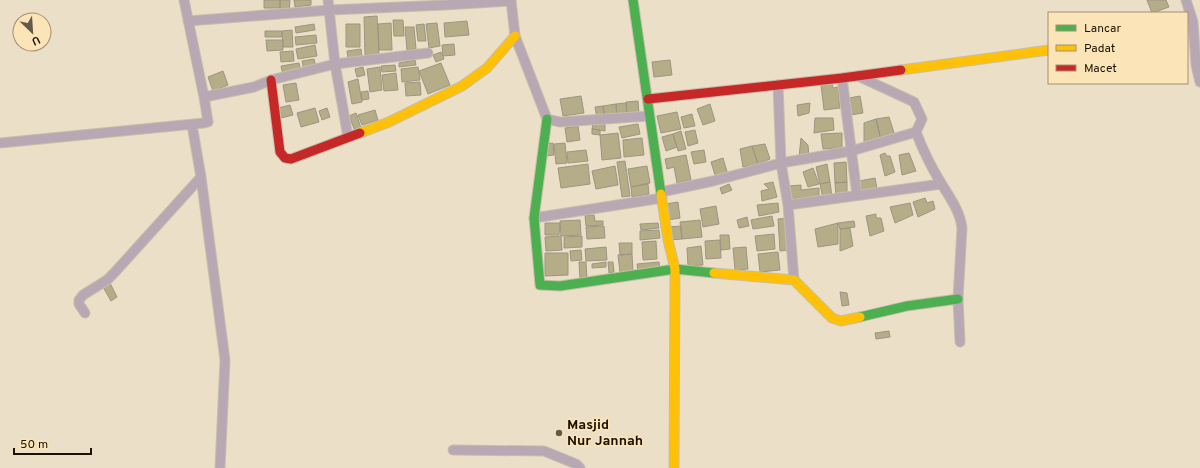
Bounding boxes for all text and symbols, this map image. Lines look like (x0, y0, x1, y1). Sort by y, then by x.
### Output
north arrow (12, 12, 52, 52)
legend (1048, 12, 1188, 84)
text: Lancar (1084, 21, 1121, 37)
text: U (29, 32, 42, 48)
text: Padat (1084, 41, 1115, 57)
text: Macet (1084, 61, 1117, 77)
place label: Masjid Nur Jannah (567, 417, 643, 450)
marker: Masjid Nur Jannah (554, 428, 564, 438)
scale bar (14, 430, 91, 456)
text: 50 m (20, 437, 48, 453)

